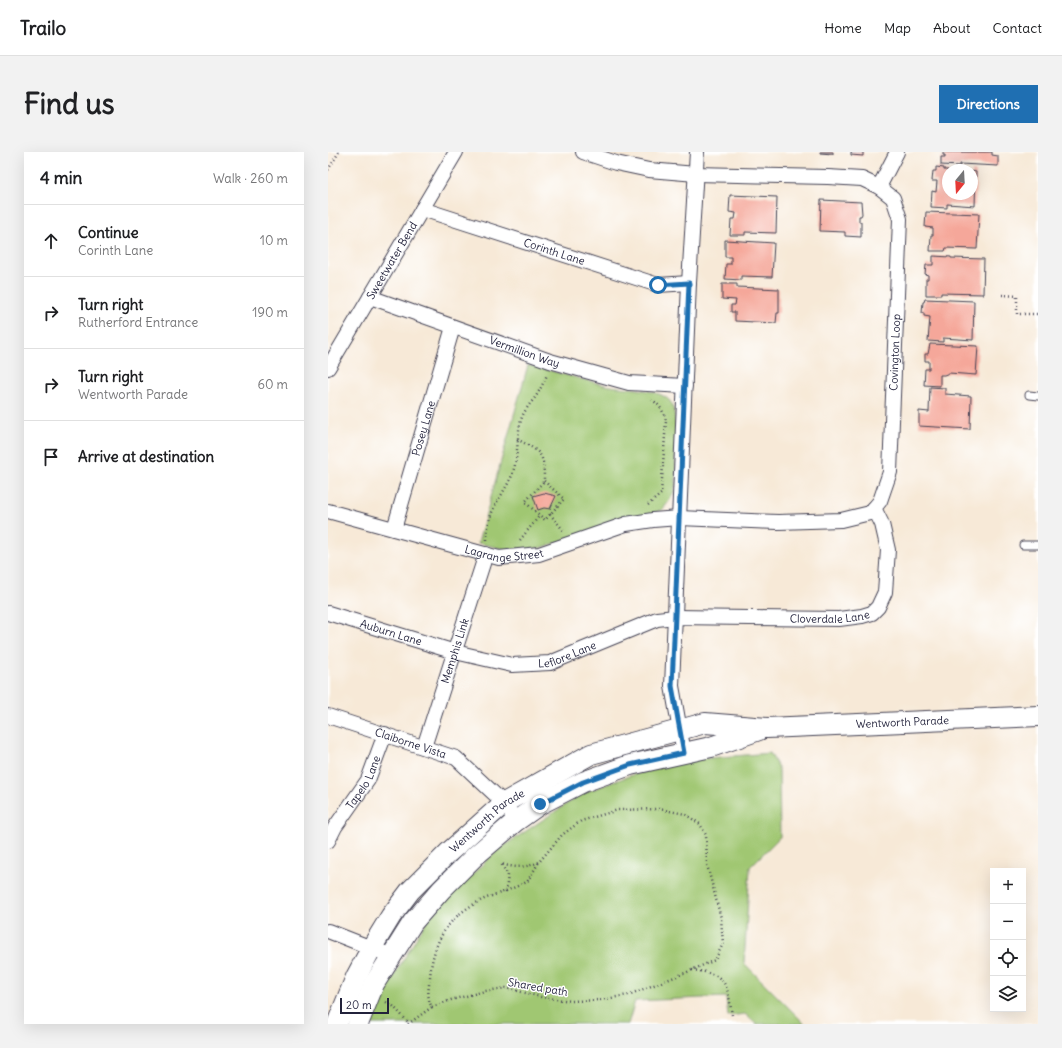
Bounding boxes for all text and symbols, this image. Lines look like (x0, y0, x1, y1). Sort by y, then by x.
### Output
text: Trailo (20, 16, 66, 40)
text: Home (824, 19, 862, 37)
text: Map (884, 19, 911, 37)
text: About (933, 19, 971, 37)
text: Contact (993, 19, 1042, 37)
button: Directions (939, 85, 1038, 123)
text: Find us (24, 86, 115, 122)
north arrow (942, 164, 978, 200)
text: 4 min (40, 167, 82, 189)
text: Walk · 260 m (213, 170, 288, 187)
street label: Sweetwater Bend (363, 219, 420, 302)
text: Continue (78, 223, 139, 242)
icon: ahead (40, 230, 62, 252)
text: 10 m (260, 232, 288, 249)
street label: Corinth Lane (522, 235, 587, 268)
text: Corinth Lane (78, 242, 153, 259)
route start (649, 276, 667, 294)
text: Turn right (78, 295, 143, 314)
icon: right (40, 302, 62, 324)
text: 190 m (252, 304, 288, 321)
street label: Covington Loop (886, 313, 903, 391)
text: Rutherford Entrance (78, 314, 198, 331)
street label: Vermillion Way (487, 333, 561, 370)
text: Turn right (78, 367, 143, 386)
icon: right (40, 374, 62, 396)
text: 60 m (257, 376, 288, 393)
text: Wentworth Parade (78, 386, 188, 403)
street label: Posey Lane (409, 399, 438, 457)
icon: arrive (40, 446, 62, 468)
text: Arrive at destination (78, 447, 214, 466)
street label: Lagrange Street (463, 542, 546, 565)
street label: Cloverdale Lane (790, 607, 871, 626)
street label: Auburn Lane (358, 616, 424, 648)
street label: Memphis Link (438, 616, 472, 685)
street label: Leflore Lane (538, 638, 598, 671)
street label: Wentworth Parade (856, 713, 949, 731)
street label: Claiborne Vista (373, 725, 448, 761)
street label: Tapelo Lane (343, 754, 383, 812)
street label: Wentworth Parade (446, 786, 527, 855)
route end (531, 795, 549, 813)
map controls (990, 868, 1026, 1012)
button: + (990, 868, 1026, 904)
button: − (990, 904, 1026, 940)
button: locate (990, 940, 1026, 976)
street label: Shared path (507, 975, 569, 999)
button: layers (990, 976, 1026, 1012)
scale bar (340, 996, 389, 1015)
text: 20 m (346, 998, 372, 1012)

